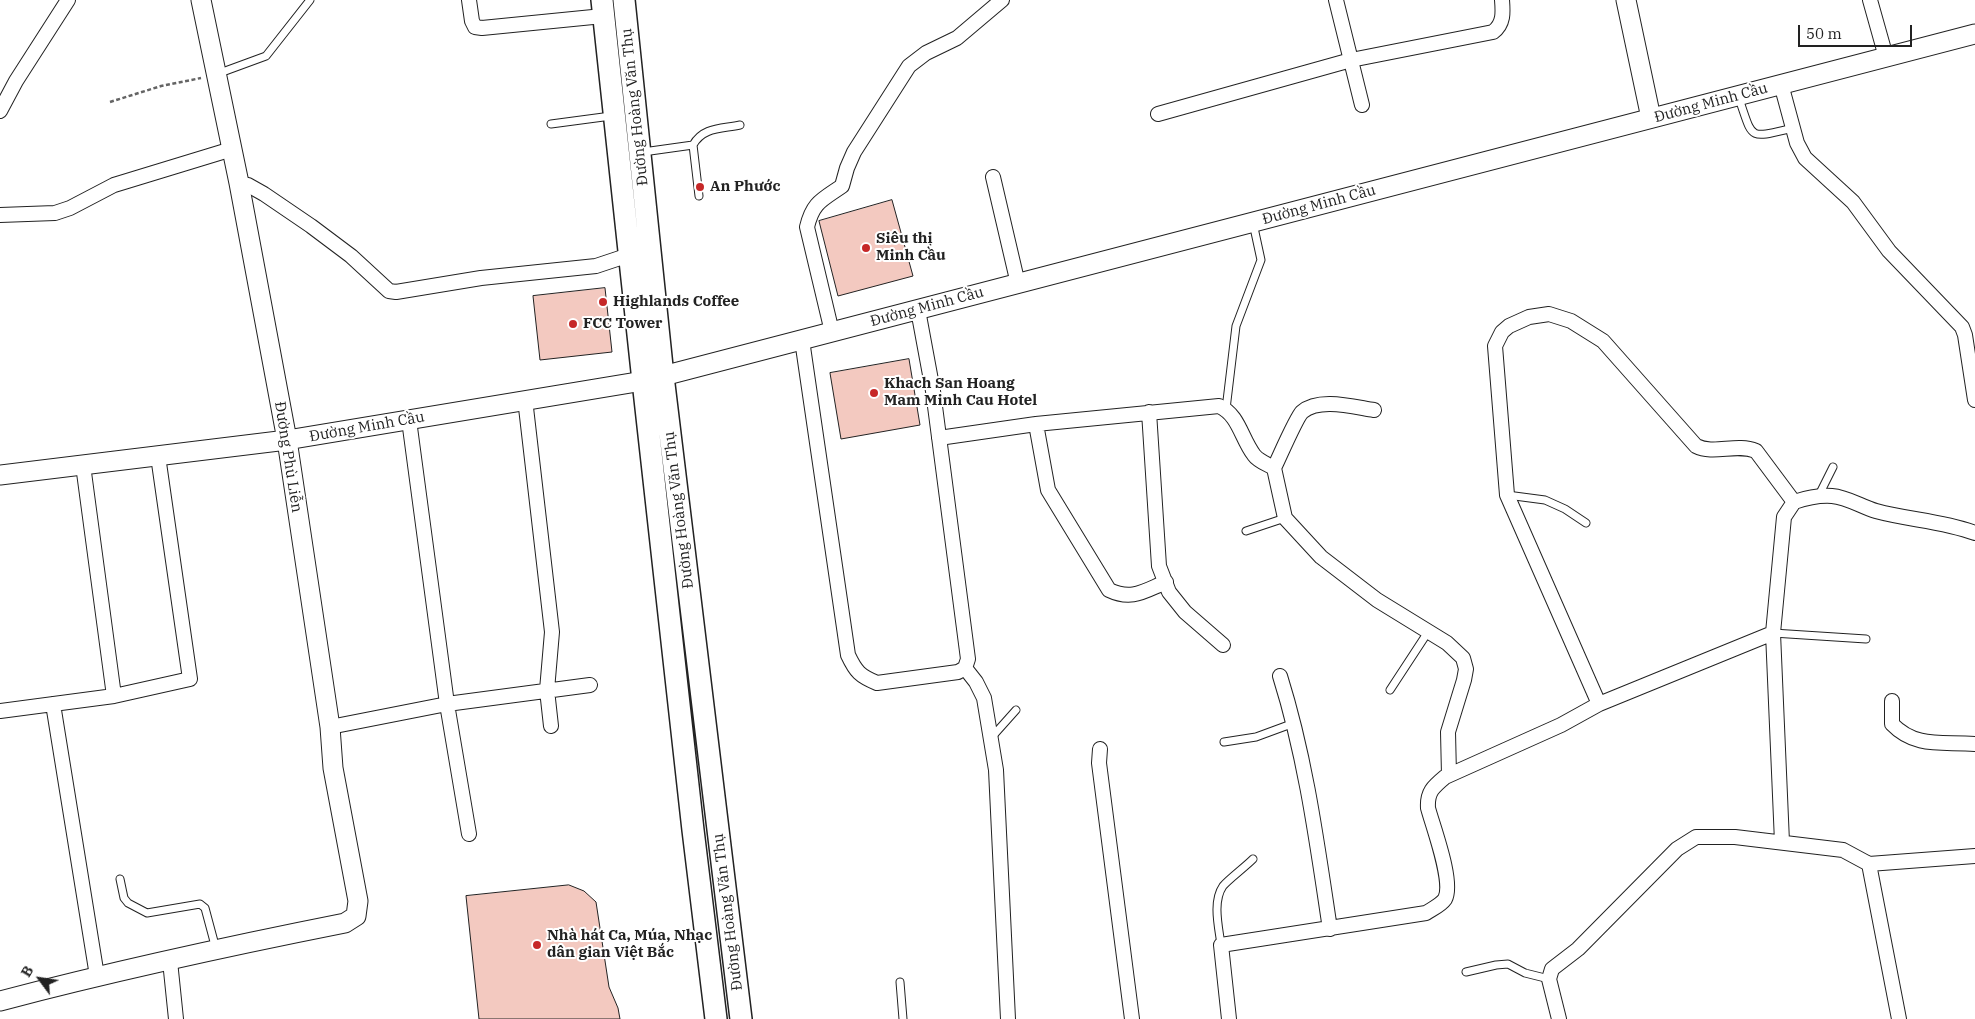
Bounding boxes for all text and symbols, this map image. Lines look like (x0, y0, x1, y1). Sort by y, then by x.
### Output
scale bar (1800, 15, 1914, 47)
text: 50 m (1806, 24, 1842, 43)
street label: Đường Hoàng Văn Thụ (618, 27, 652, 187)
street label: Đường Minh Cầu (1652, 79, 1770, 127)
place label: An Phước (710, 178, 780, 196)
marker: An Phước (694, 181, 706, 193)
street label: Đường Minh Cầu (1260, 181, 1378, 229)
place label: Siêu thị Minh Cầu (876, 230, 946, 265)
marker: Siêu thị Minh Cầu (860, 242, 872, 254)
street label: Đường Minh Cầu (868, 283, 986, 331)
place label: Highlands Coffee (613, 293, 739, 311)
marker: Highlands Coffee (597, 296, 609, 308)
place label: FCC Tower (583, 315, 663, 333)
marker: FCC Tower (567, 318, 579, 330)
place label: Khach San Hoang Mam Minh Cau Hotel (884, 375, 1037, 410)
marker: Khach San Hoang Mam Minh Cau Hotel (868, 387, 880, 399)
street label: Đường Phù Liễn (270, 400, 306, 514)
street label: Đường Minh Cầu (308, 408, 426, 446)
street label: Đường Hoàng Văn Thụ (660, 430, 698, 590)
street label: Đường Hoàng Văn Thụ (709, 832, 747, 992)
place label: Nhà hát Ca, Múa, Nhạc dân gian Việt Bắc (547, 927, 712, 962)
marker: Nhà hát Ca, Múa, Nhạc dân gian Việt Bắc (531, 939, 543, 951)
north arrow (15, 954, 65, 1004)
text: B (17, 962, 37, 980)

